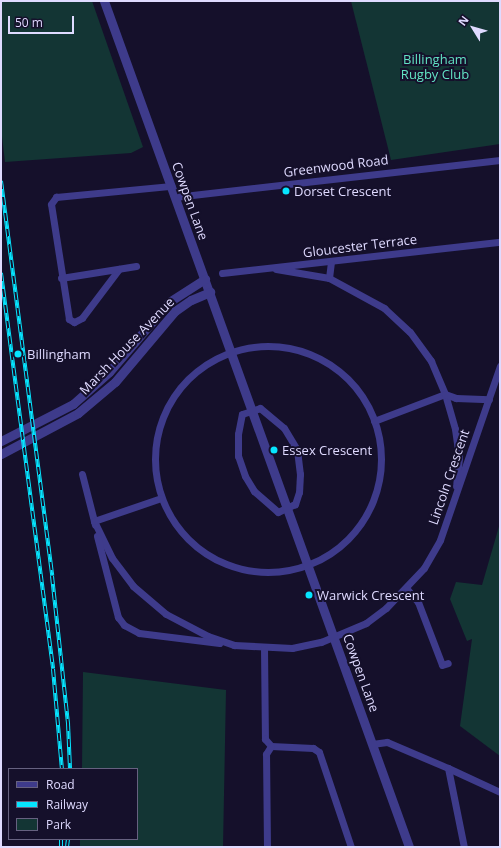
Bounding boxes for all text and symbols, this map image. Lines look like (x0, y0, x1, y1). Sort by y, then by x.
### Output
scale bar (10, 8, 76, 34)
north arrow (453, 8, 493, 48)
text: N (454, 12, 472, 29)
text: 50 m (15, 14, 43, 31)
park label: Billingham Rugby Club (401, 52, 469, 83)
street label: Greenwood Road (283, 152, 389, 180)
street label: Cowpen Lane (169, 160, 211, 242)
place label: Dorset Crescent (294, 183, 391, 199)
marker: Dorset Crescent (281, 186, 291, 196)
street label: Gloucester Terrace (302, 231, 418, 261)
street label: Marsh House Avenue (76, 294, 178, 398)
place label: Billingham (27, 346, 91, 362)
marker: Billingham (12, 348, 24, 360)
street label: Lincoln Crescent (425, 427, 473, 527)
place label: Essex Crescent (282, 442, 372, 458)
marker: Essex Crescent (269, 445, 279, 455)
place label: Warwick Crescent (317, 587, 424, 603)
marker: Warwick Crescent (304, 590, 314, 600)
street label: Cowpen Lane (340, 632, 382, 714)
legend (8, 768, 138, 840)
text: Road (46, 776, 75, 793)
text: Railway (46, 796, 88, 813)
text: Park (46, 816, 71, 833)

